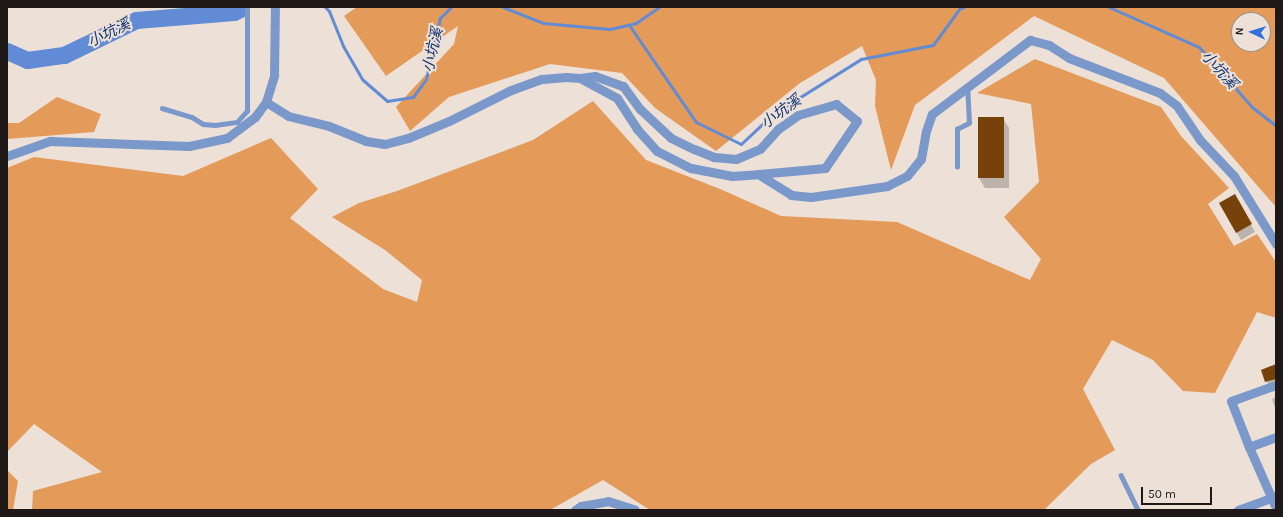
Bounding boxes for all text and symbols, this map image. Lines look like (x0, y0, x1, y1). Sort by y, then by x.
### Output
north arrow (1231, 12, 1271, 52)
water label: 小坑溪 (85, 15, 133, 51)
water label: 小坑溪 (419, 26, 447, 74)
text: N (1233, 27, 1246, 36)
water label: 小坑溪 (1197, 47, 1241, 93)
water label: 小坑溪 (758, 91, 804, 133)
scale bar (1143, 479, 1214, 505)
text: 50 m (1148, 487, 1176, 501)

